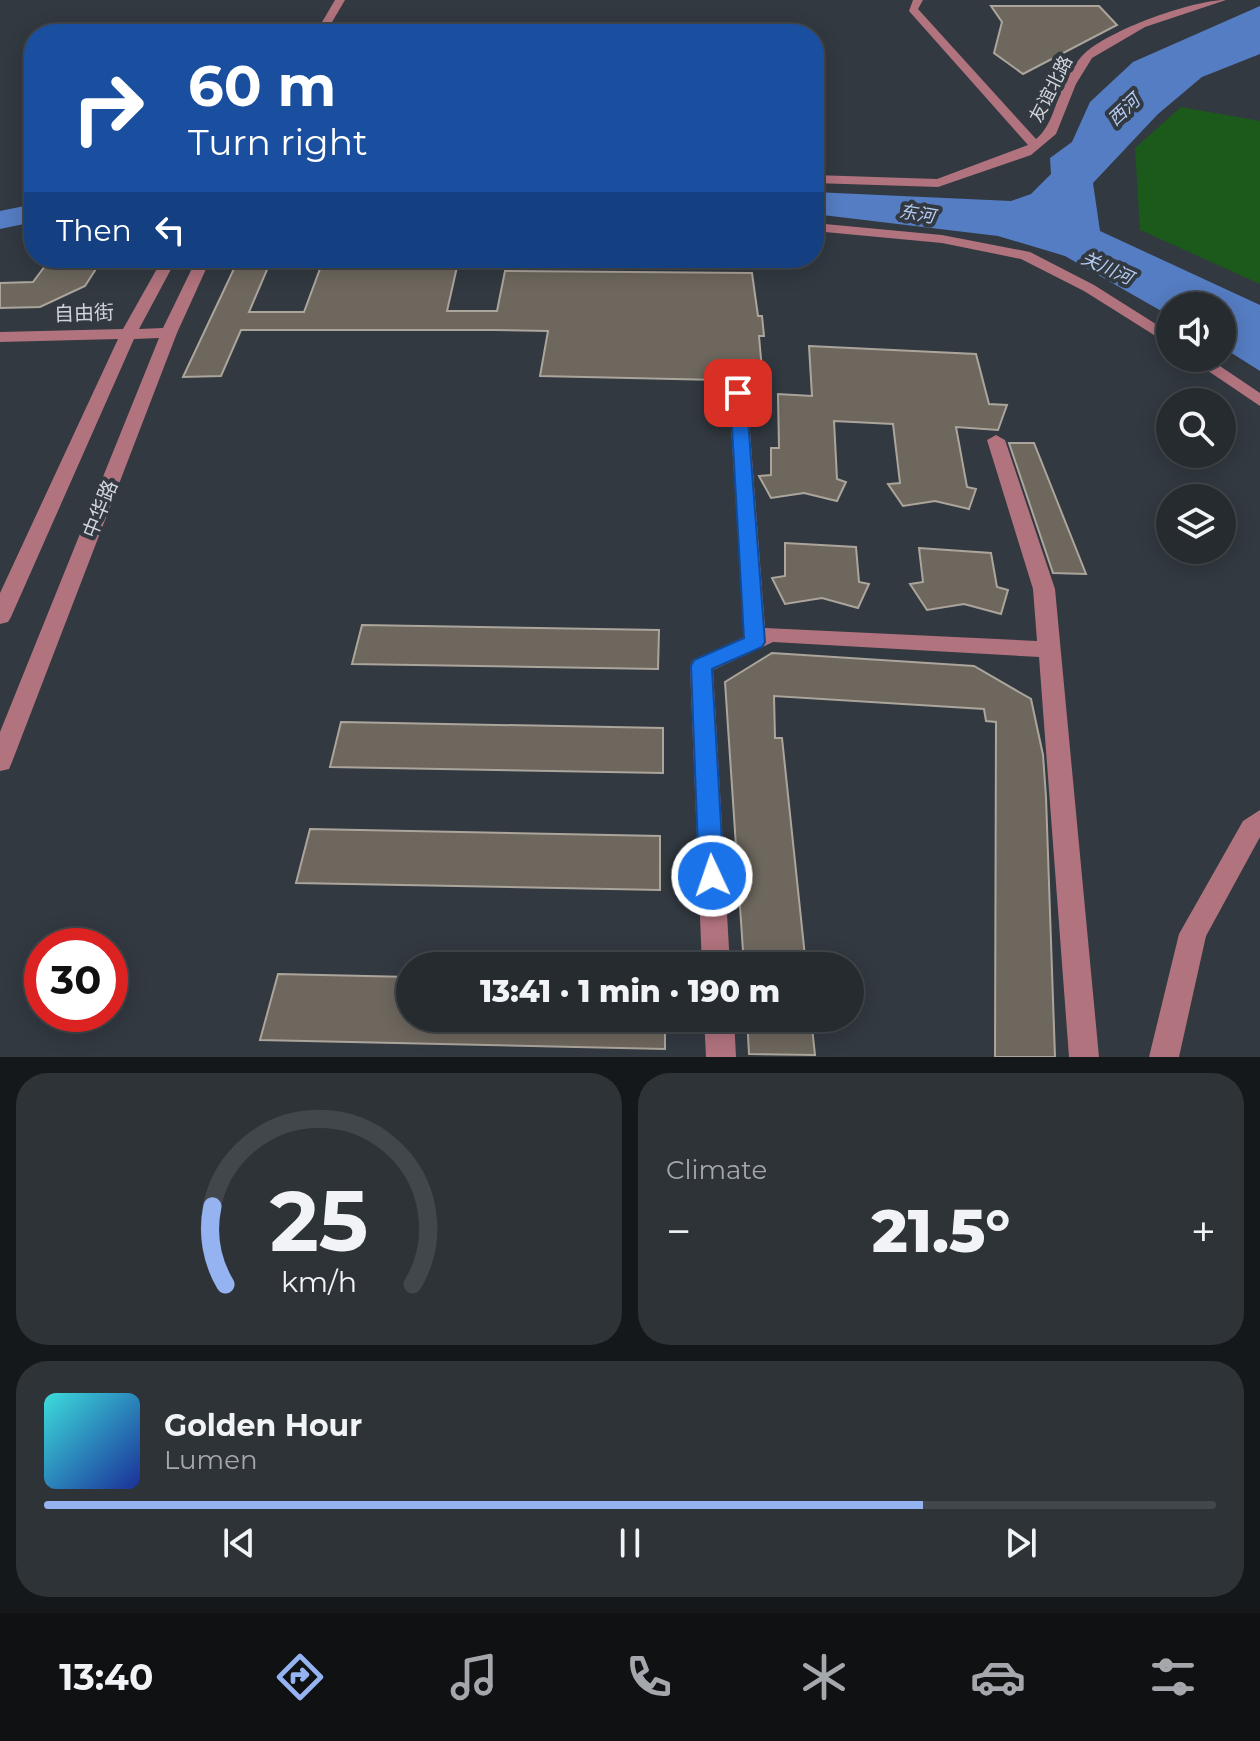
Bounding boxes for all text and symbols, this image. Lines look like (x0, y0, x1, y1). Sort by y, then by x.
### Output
text: 60 m (188, 52, 336, 120)
street label: 友谊北路 (1025, 52, 1077, 126)
icon: right (56, 56, 160, 160)
water label: 西河 (1103, 88, 1147, 130)
text: Turn right (188, 120, 368, 164)
water label: 东河 (898, 200, 939, 228)
icon: left (148, 208, 192, 252)
text: Then (56, 212, 132, 249)
water label: 关川河 (1078, 247, 1139, 290)
map controls (1156, 292, 1236, 564)
button: sound (1156, 292, 1236, 372)
street label: 自由街 (54, 300, 114, 326)
pin (704, 359, 772, 427)
icon: arrive (716, 371, 760, 415)
button: search (1156, 388, 1236, 468)
street label: 中华路 (78, 477, 122, 541)
button: layers (1156, 484, 1236, 564)
position arrow (670, 834, 754, 918)
speed limit sign: 30 (24, 928, 128, 1032)
text: 13:41 · 1 min · 190 m (480, 973, 780, 1010)
text: Climate (666, 1154, 767, 1186)
text: 25 (270, 1170, 368, 1272)
text: 21.5° (872, 1194, 1010, 1267)
text: − (666, 1204, 691, 1258)
text: + (1191, 1204, 1216, 1258)
text: km/h (281, 1264, 357, 1299)
text: Golden Hour (164, 1407, 362, 1444)
text: Lumen (164, 1444, 257, 1476)
icon: previous (217, 1521, 261, 1565)
icon: pause (608, 1521, 652, 1565)
icon: next (999, 1521, 1043, 1565)
icon: directions (272, 1649, 328, 1705)
icon: music (446, 1649, 502, 1705)
icon: phone (621, 1649, 677, 1705)
icon: climate (796, 1649, 852, 1705)
icon: car (970, 1649, 1026, 1705)
icon: filters (1145, 1649, 1201, 1705)
text: 13:40 (59, 1655, 153, 1699)

